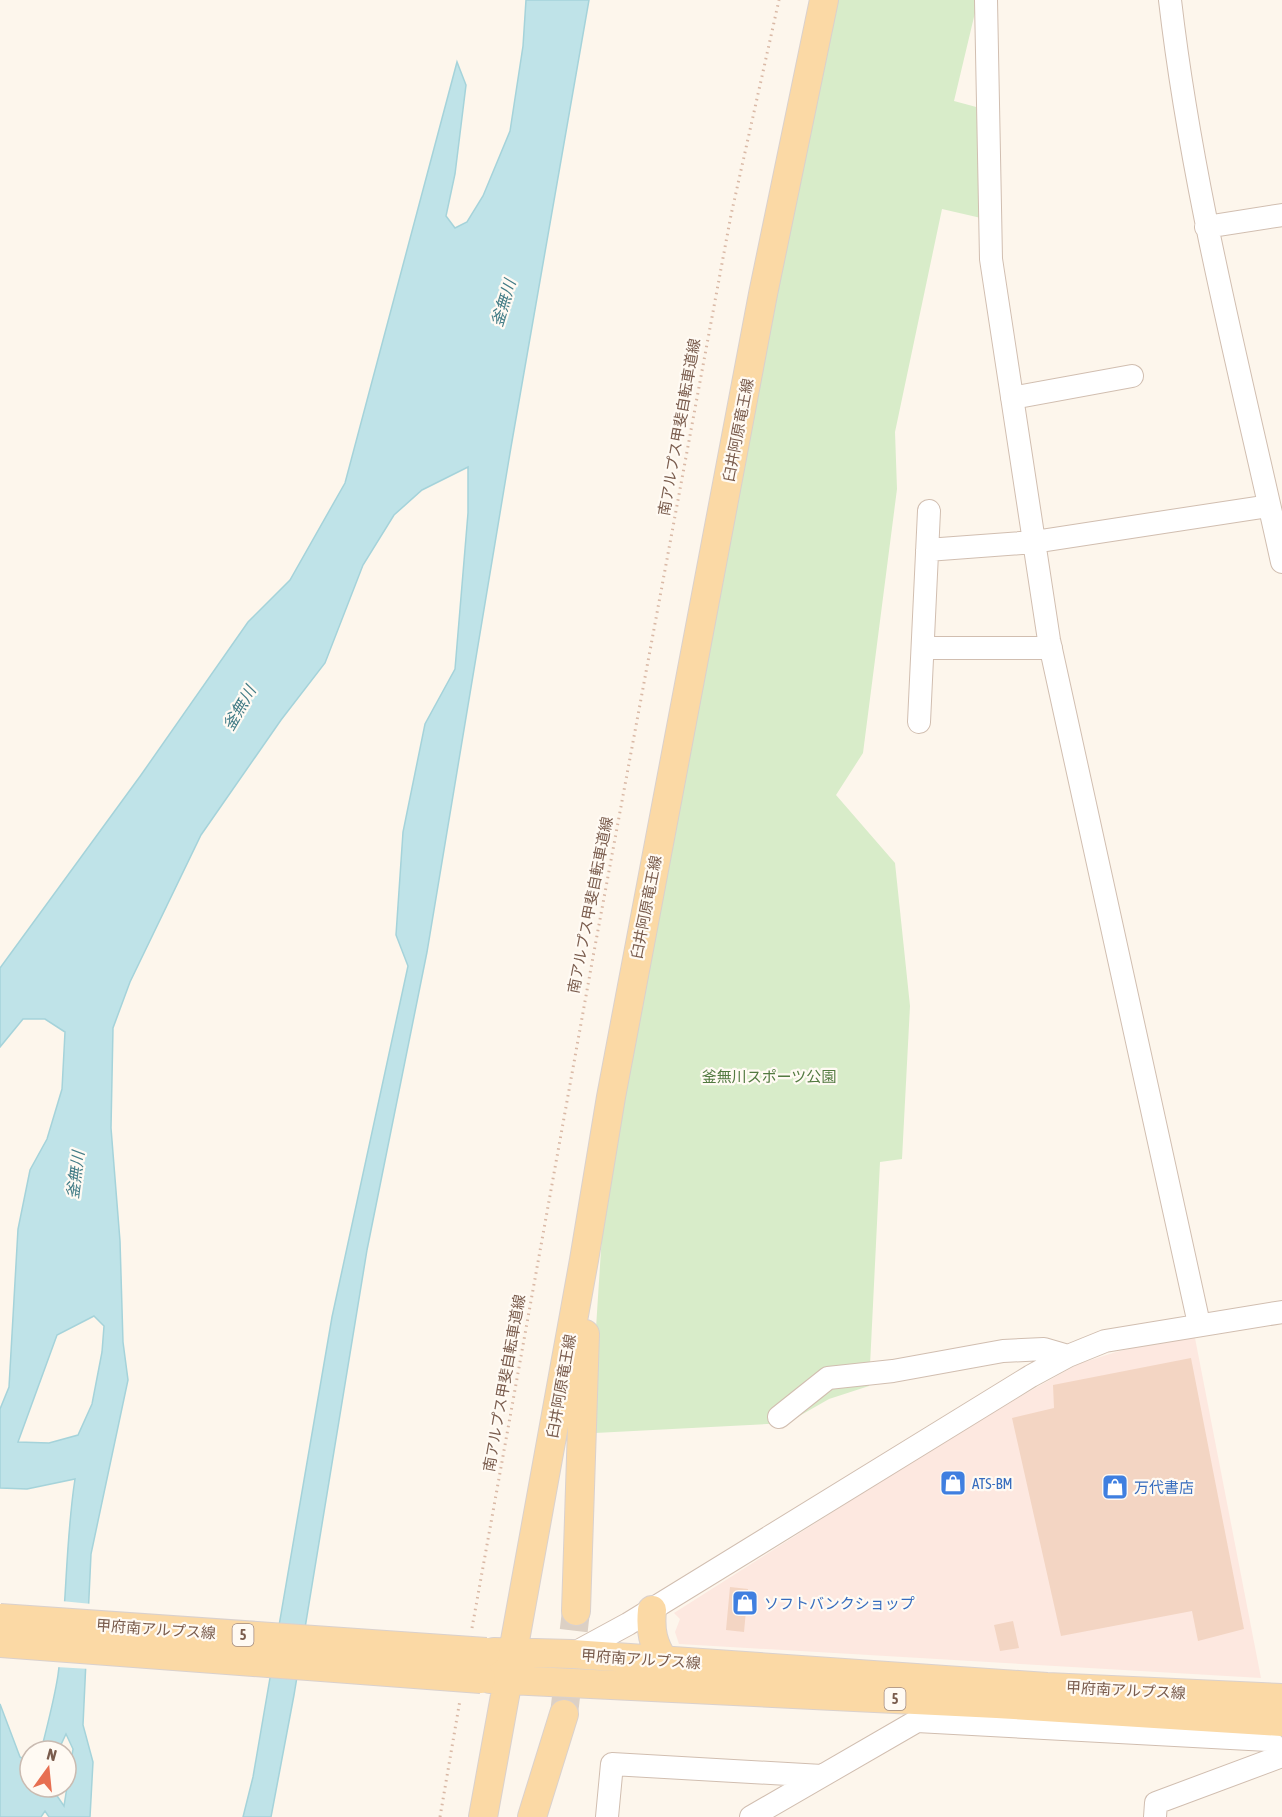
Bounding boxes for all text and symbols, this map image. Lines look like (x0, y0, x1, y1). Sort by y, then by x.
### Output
water label: 釜無川 (487, 276, 519, 329)
street label: 南アルプス甲斐自転車道線 (655, 337, 703, 517)
street label: 臼井阿原竜王線 (720, 377, 756, 483)
water label: 釜無川 (219, 681, 260, 733)
street label: 南アルプス甲斐自転車道線 (564, 815, 616, 995)
street label: 臼井阿原竜王線 (628, 854, 664, 960)
park label: 釜無川スポーツ公園 (702, 1068, 836, 1085)
water label: 釜無川 (63, 1148, 87, 1200)
street label: 南アルプス甲斐自転車道線 (480, 1293, 528, 1473)
street label: 臼井阿原竜王線 (544, 1333, 578, 1439)
shop icon: ATS-BM (938, 1468, 968, 1498)
shop icon: 万代書店 (1100, 1472, 1130, 1502)
place label: ATS-BM (972, 1475, 1013, 1492)
place label: 万代書店 (1134, 1479, 1194, 1496)
shop icon: ソフトバンクショップ (730, 1588, 760, 1618)
place label: ソフトバンクショップ (764, 1595, 915, 1612)
street label: 甲府南アルプス線 (96, 1616, 216, 1642)
road number: 5 (232, 1624, 254, 1646)
street label: 甲府南アルプス線 (581, 1646, 701, 1672)
street label: 甲府南アルプス線 (1066, 1678, 1186, 1702)
road number: 5 (884, 1688, 906, 1710)
north arrow (18, 1739, 78, 1799)
text: N (45, 1745, 59, 1764)

